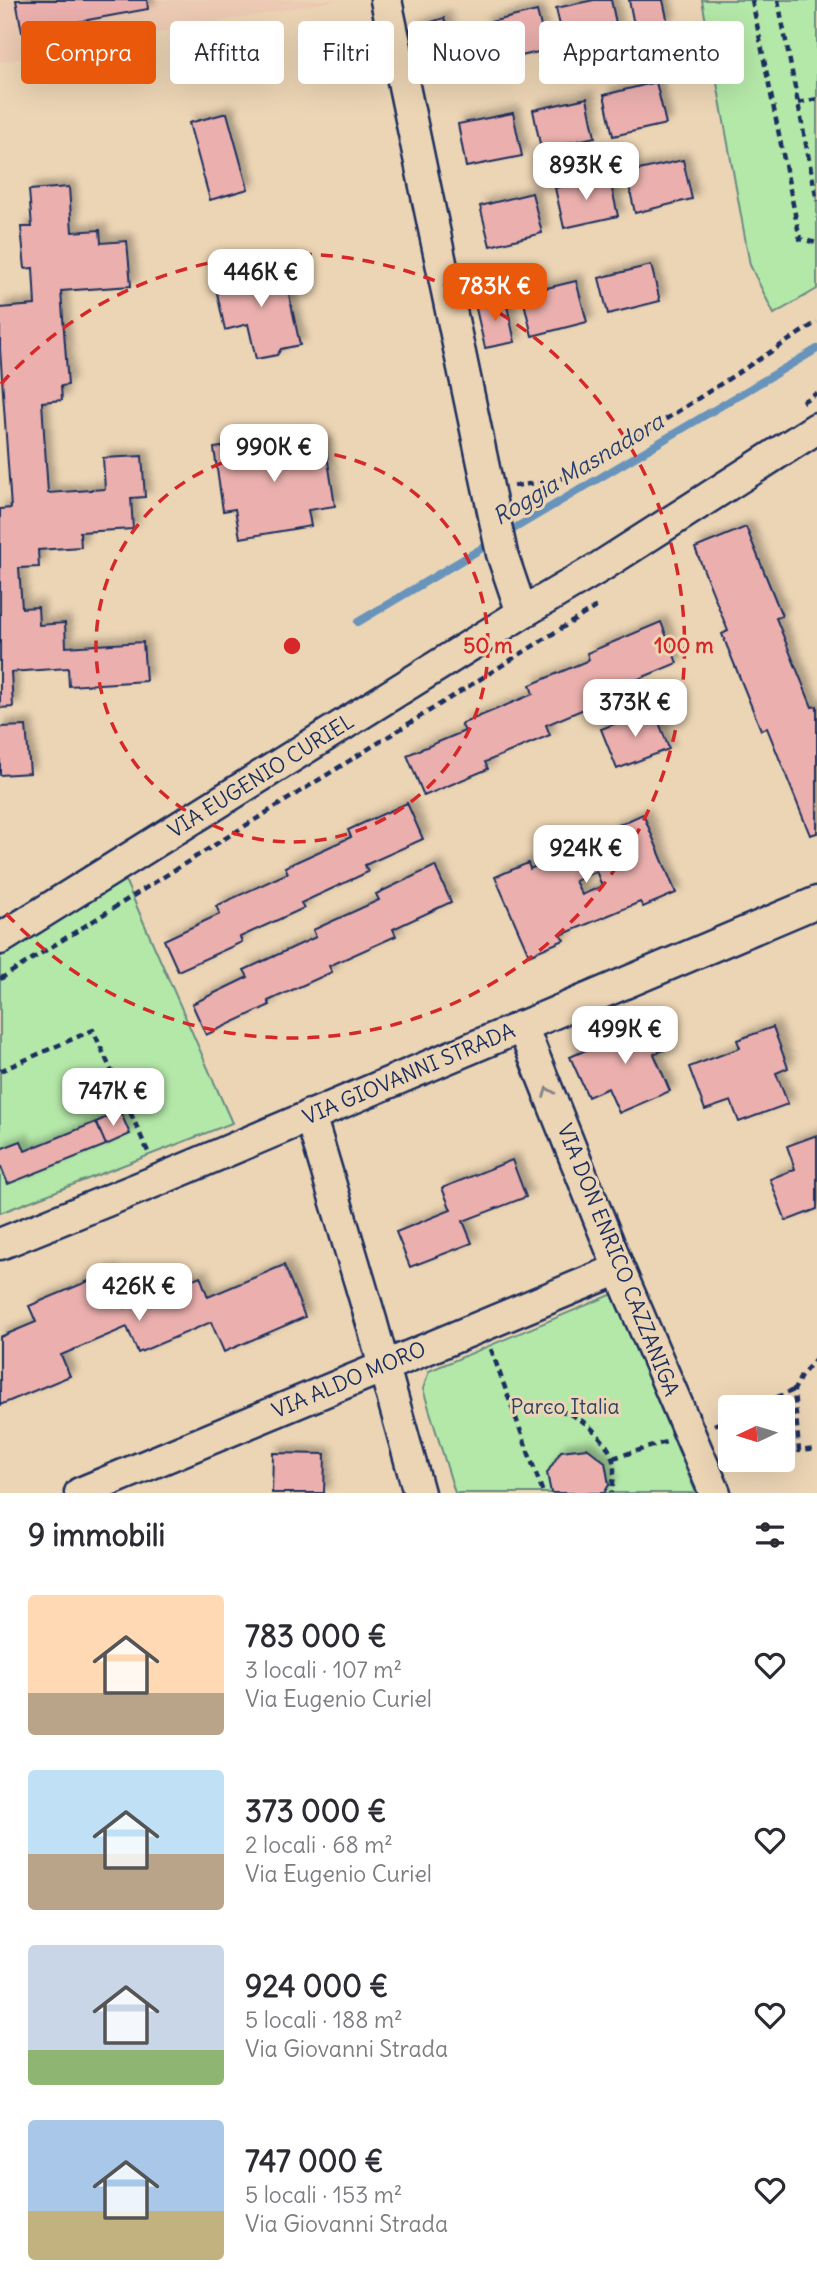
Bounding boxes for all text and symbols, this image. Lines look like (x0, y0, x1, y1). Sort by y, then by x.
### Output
chip: Compra (21, 21, 156, 84)
chip: Affitta (170, 21, 284, 84)
chip: Filtri (298, 21, 394, 84)
chip: Nuovo (408, 21, 525, 84)
chip: Appartamento (539, 21, 744, 84)
pin: 893K € (529, 142, 643, 202)
text: 893K € (549, 150, 623, 179)
pin: 446K € (204, 250, 318, 309)
text: 446K € (224, 257, 298, 286)
pin: 783K € (438, 264, 552, 323)
text: 783K € (459, 271, 531, 300)
water label: Roggia Masnadora (487, 405, 670, 531)
pin: 990K € (217, 424, 331, 484)
text: 990K € (236, 432, 312, 461)
text: 50 m (463, 632, 513, 659)
text: 100 m (654, 632, 714, 659)
centre of rings (280, 634, 304, 658)
pin: 373K € (578, 680, 692, 739)
text: 373K € (599, 687, 671, 716)
street label: VIA EUGENIO CURIEL (163, 707, 359, 844)
pin: 924K € (529, 826, 643, 885)
text: 924K € (549, 833, 623, 862)
pin: 499K € (568, 1006, 682, 1066)
text: 499K € (588, 1014, 662, 1043)
street label: VIA GIOVANNI STRADA (299, 1017, 519, 1130)
pin: 747K € (56, 1068, 170, 1128)
text: 747K € (78, 1076, 148, 1105)
one-way arrow (543, 1086, 557, 1098)
street label: VIA DON ENRICO CAZZANIGA (551, 1120, 686, 1400)
pin: 426K € (82, 1264, 196, 1323)
text: 426K € (102, 1271, 176, 1300)
street label: VIA ALDO MORO (268, 1335, 430, 1424)
park label: Parco Italia (511, 1393, 619, 1420)
north arrow (718, 1395, 794, 1472)
map controls (718, 1395, 795, 1472)
text: 9 immobili (28, 1516, 165, 1554)
icon: filters (751, 1516, 789, 1554)
text: 783 000 € (245, 1617, 387, 1655)
icon: home (84, 1623, 168, 1707)
icon: heart (751, 1646, 789, 1684)
text: 3 locali · 107 m² (245, 1655, 402, 1684)
text: Via Eugenio Curiel (245, 1684, 432, 1713)
text: 373 000 € (245, 1792, 387, 1830)
icon: home (84, 1798, 168, 1882)
icon: heart (751, 1821, 789, 1859)
text: 2 locali · 68 m² (245, 1830, 393, 1859)
text: Via Eugenio Curiel (245, 1859, 432, 1888)
text: 924 000 € (245, 1967, 388, 2005)
icon: home (84, 1973, 168, 2057)
icon: heart (751, 1996, 789, 2034)
text: 5 locali · 188 m² (245, 2005, 403, 2034)
text: Via Giovanni Strada (245, 2034, 448, 2063)
text: 747 000 € (245, 2142, 384, 2180)
icon: home (84, 2148, 168, 2232)
icon: heart (751, 2171, 789, 2209)
text: 5 locali · 153 m² (245, 2180, 402, 2209)
text: Via Giovanni Strada (245, 2209, 448, 2238)

